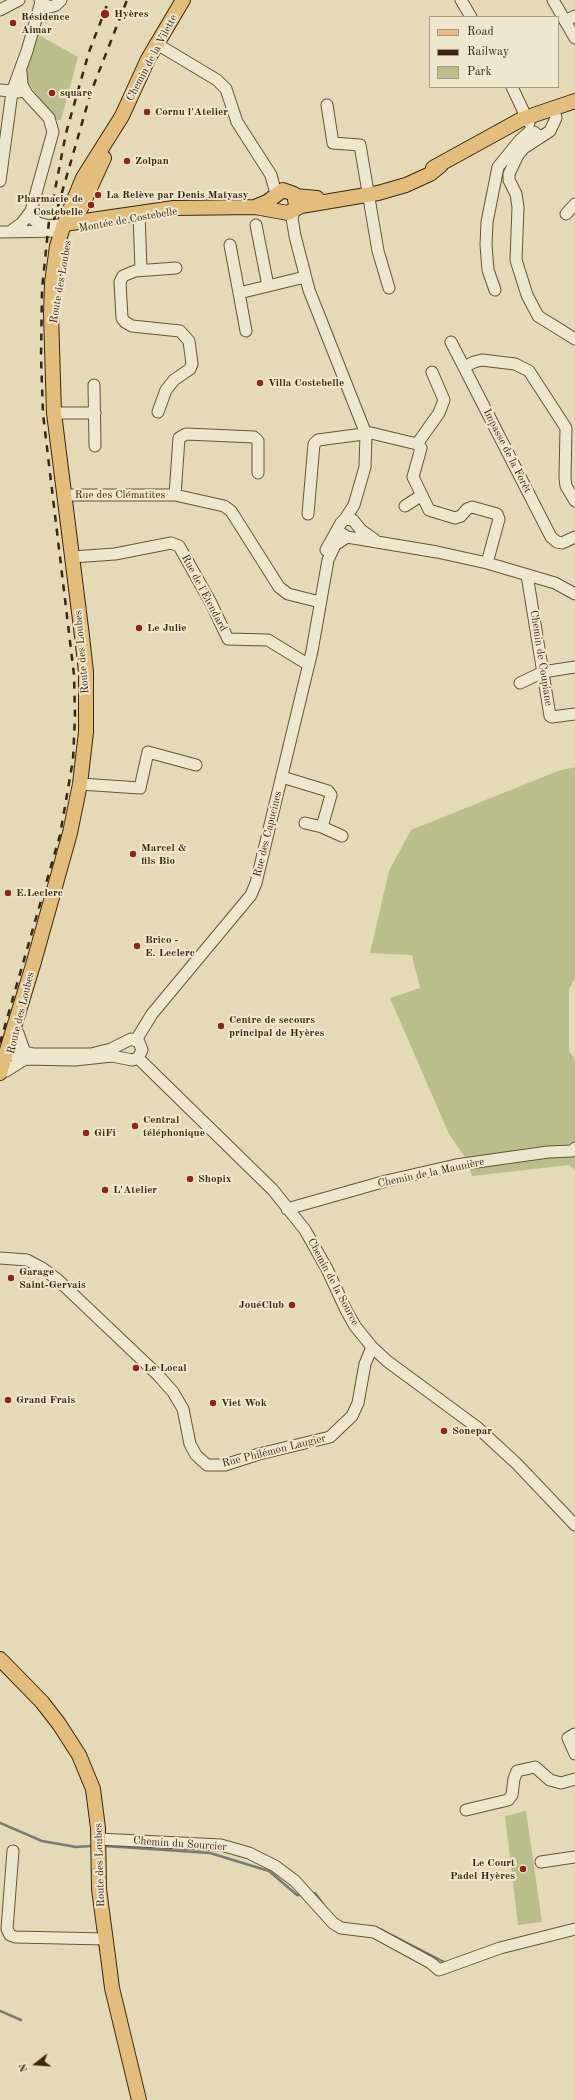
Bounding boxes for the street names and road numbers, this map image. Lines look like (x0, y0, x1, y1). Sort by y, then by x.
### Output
street label: Chemin de la Vilette (124, 12, 180, 104)
street label: Montée de Costebelle (78, 205, 178, 235)
street label: Route des Loubes (47, 239, 75, 325)
street label: Impasse de la Forêt (480, 407, 534, 495)
street label: Rue des Clématites (75, 488, 165, 502)
street label: Rue de l'Etendard (178, 552, 230, 634)
street label: Chemin de Coupiane (527, 609, 555, 707)
street label: Route des Loubes (72, 610, 92, 694)
street label: Rue des Capucines (251, 789, 285, 879)
street label: Route des Loubes (4, 971, 38, 1055)
street label: Chemin de la Maunière (377, 1155, 485, 1191)
street label: Chemin de la Source (304, 1236, 362, 1328)
street label: Rue Philémon Laugier (221, 1432, 327, 1470)
street label: Route des Loubes (92, 1823, 108, 1907)
street label: Chemin du Sourcier (133, 1834, 227, 1854)

